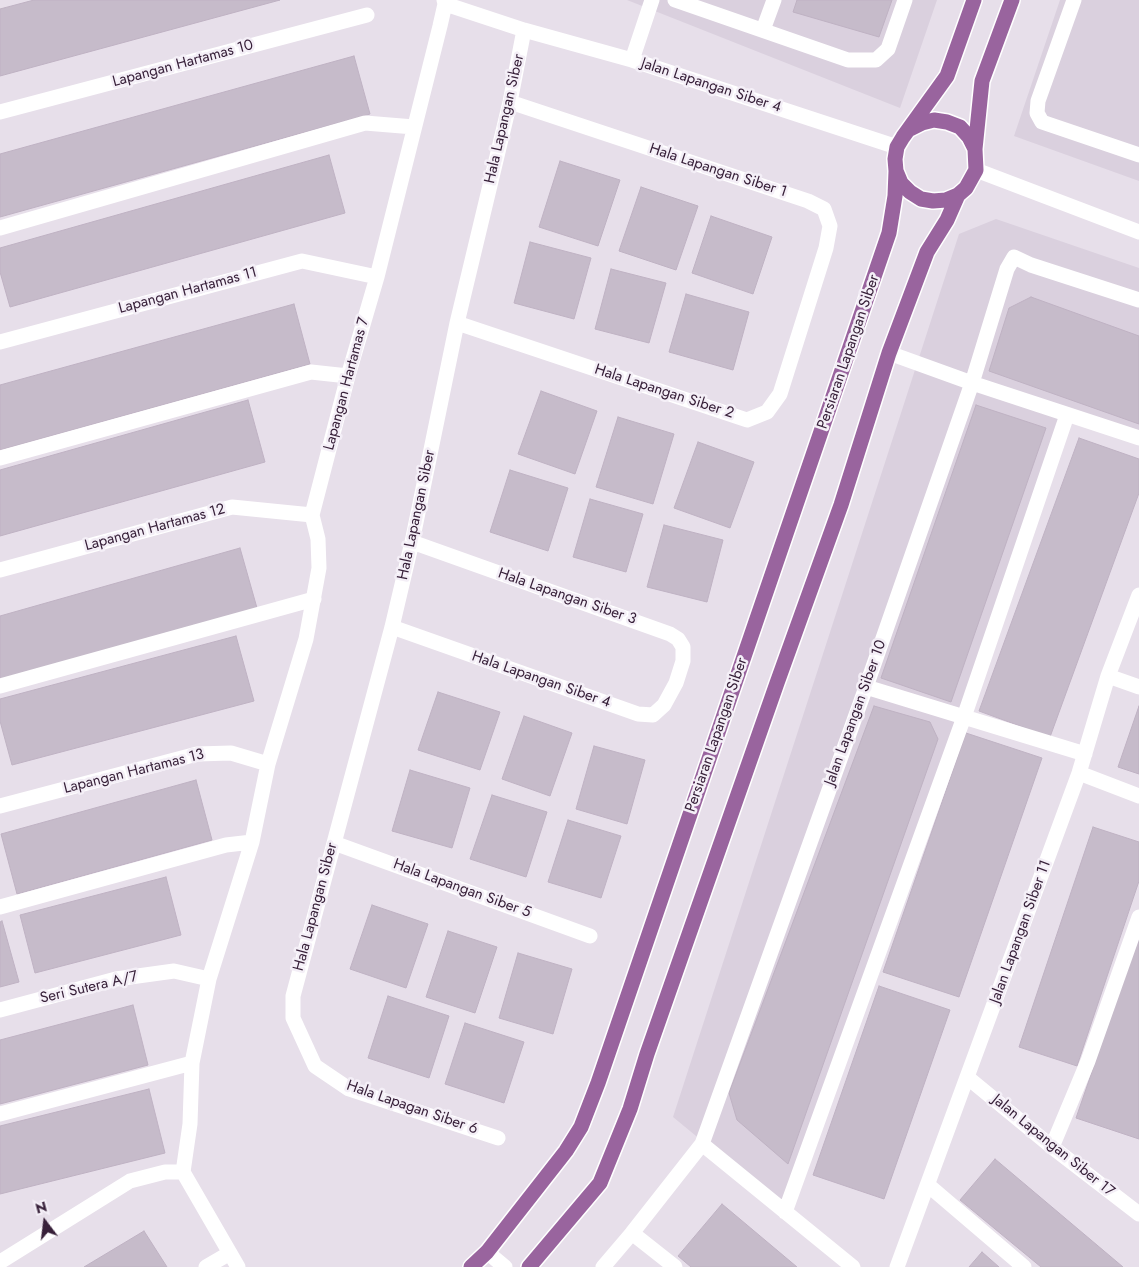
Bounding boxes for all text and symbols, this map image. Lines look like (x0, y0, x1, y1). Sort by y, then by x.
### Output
street label: Lapangan Hartamas 10 (111, 37, 255, 91)
street label: Hala Lapangan Siber (481, 52, 529, 186)
street label: Jalan Lapangan Siber 4 (639, 55, 783, 117)
street label: Hala Lapangan Siber 1 (647, 140, 789, 202)
street label: Lapangan Hartamas 11 (117, 264, 259, 318)
street label: Persiaran Lapangan Siber (814, 273, 884, 431)
street label: Lapangan Hartamas 7 (321, 316, 373, 452)
street label: Hala Lapangan Siber 2 (592, 361, 736, 423)
street label: Hala Lapangan Siber (394, 448, 440, 582)
street label: Lapangan Hartamas 12 (83, 501, 227, 555)
street label: Hala Lapangan Siber 3 (495, 565, 639, 629)
street label: Jalan Lapangan Siber 10 (821, 638, 891, 788)
street label: Hala Lapangan Siber 4 (469, 648, 613, 712)
street label: Persiaran Lapangan Siber (682, 656, 752, 814)
street label: Lapangan Hartamas 13 (62, 746, 206, 798)
street label: Hala Lapangan Siber (290, 841, 342, 973)
street label: Hala Lapangan Siber 5 (391, 856, 533, 922)
street label: Jalan Lapangan Siber 11 (987, 858, 1055, 1006)
street label: Seri Sutera A/7 (38, 968, 140, 1008)
street label: Hala Lapagan Siber 6 (344, 1077, 480, 1139)
street label: Jalan Lapangan Siber 17 (988, 1091, 1118, 1201)
text: N (33, 1196, 49, 1219)
north arrow (20, 1197, 70, 1247)

